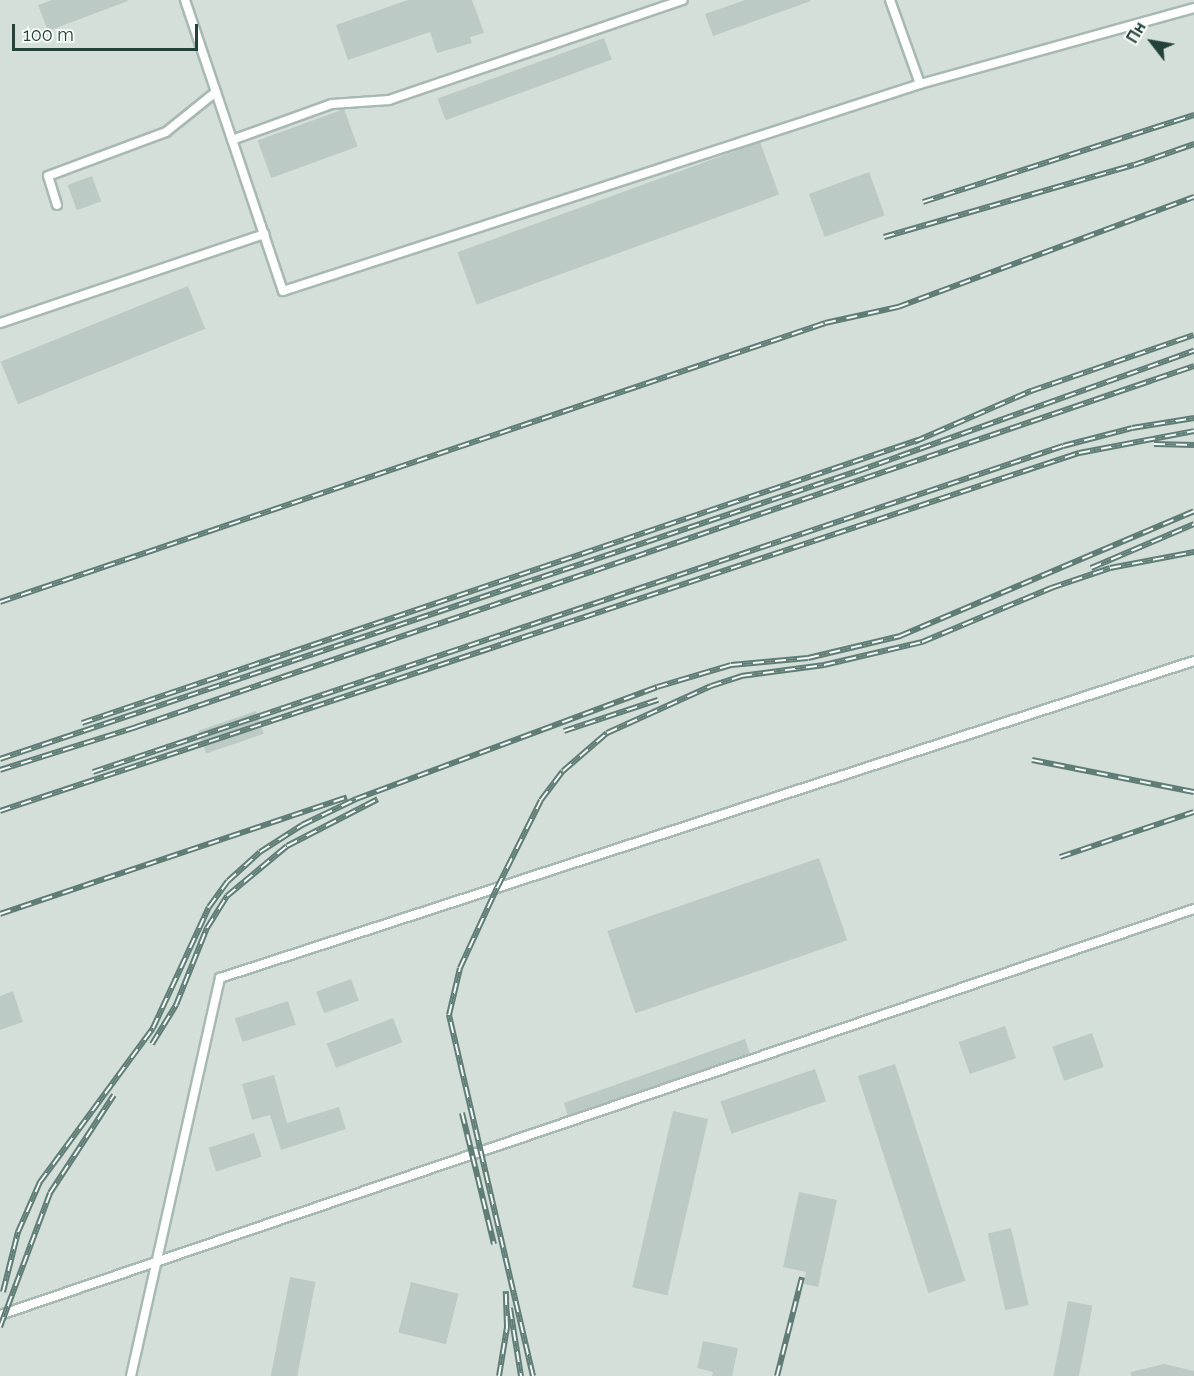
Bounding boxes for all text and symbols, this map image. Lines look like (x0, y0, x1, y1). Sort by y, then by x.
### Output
scale bar (15, 12, 201, 50)
north arrow (1122, 12, 1182, 72)
text: Пн (1123, 18, 1150, 46)
text: 100 m (23, 24, 74, 45)

